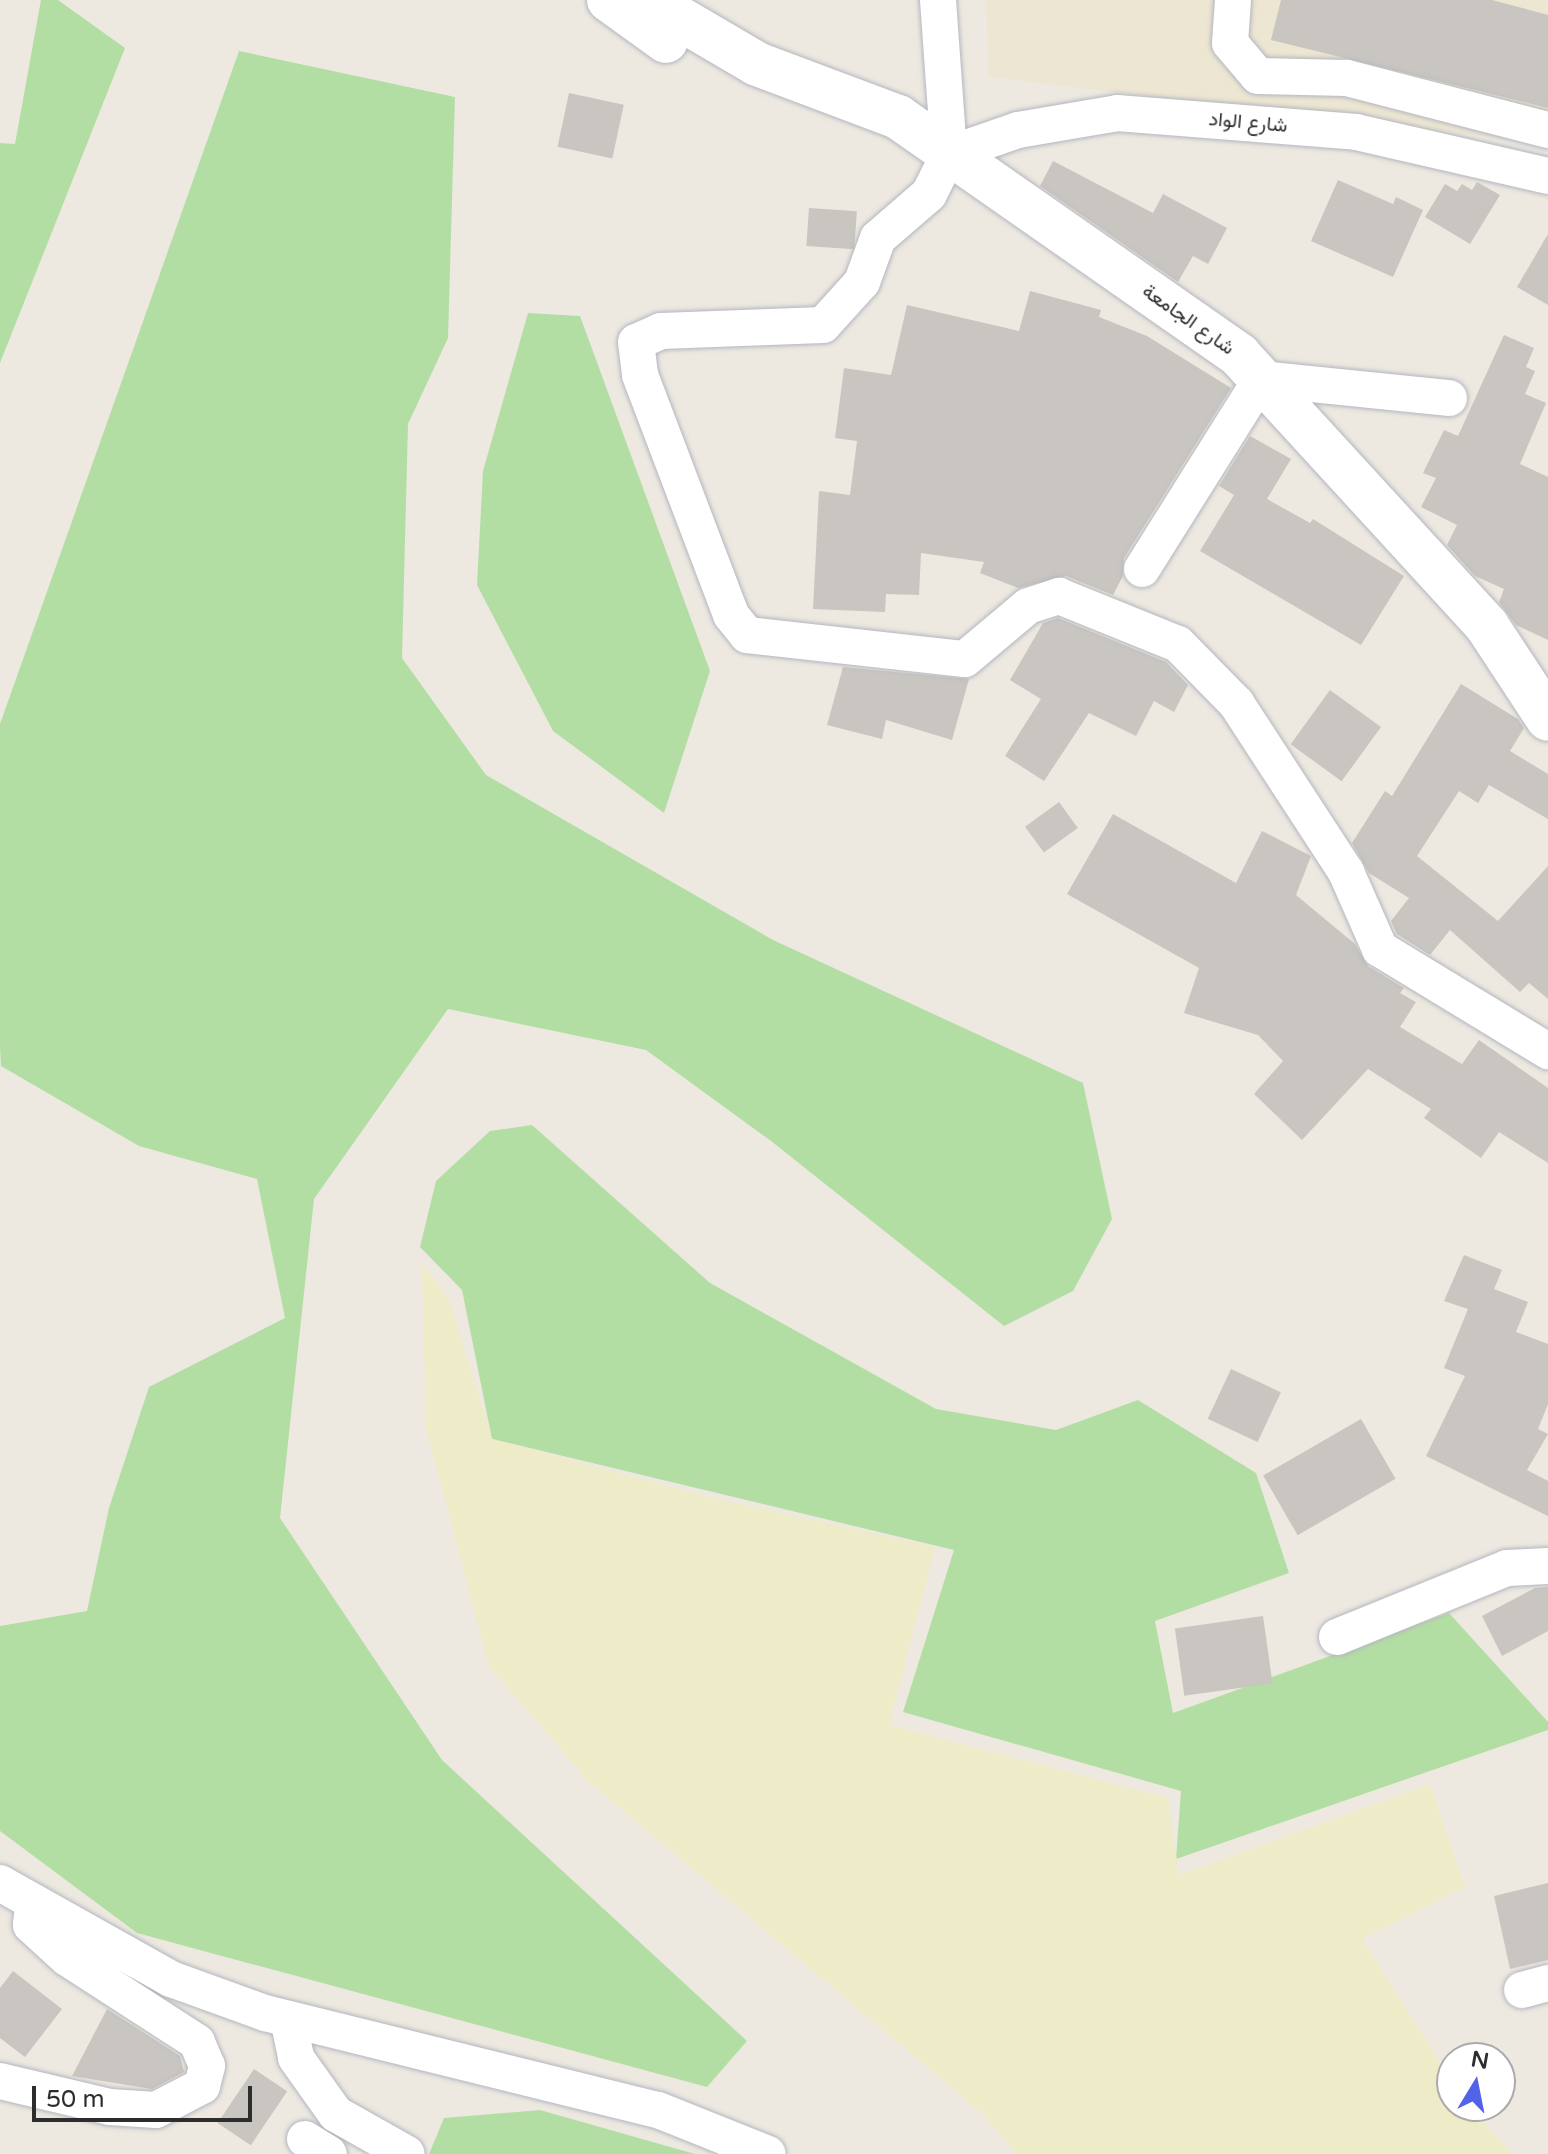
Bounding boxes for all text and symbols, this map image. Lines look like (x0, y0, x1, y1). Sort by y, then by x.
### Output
street label: شارع الواد (1208, 108, 1288, 138)
street label: شارع الجامعة (1137, 279, 1239, 361)
north arrow (1436, 2042, 1516, 2122)
text: N (1469, 2046, 1491, 2075)
scale bar (36, 2070, 256, 2120)
text: 50 m (46, 2085, 104, 2114)

